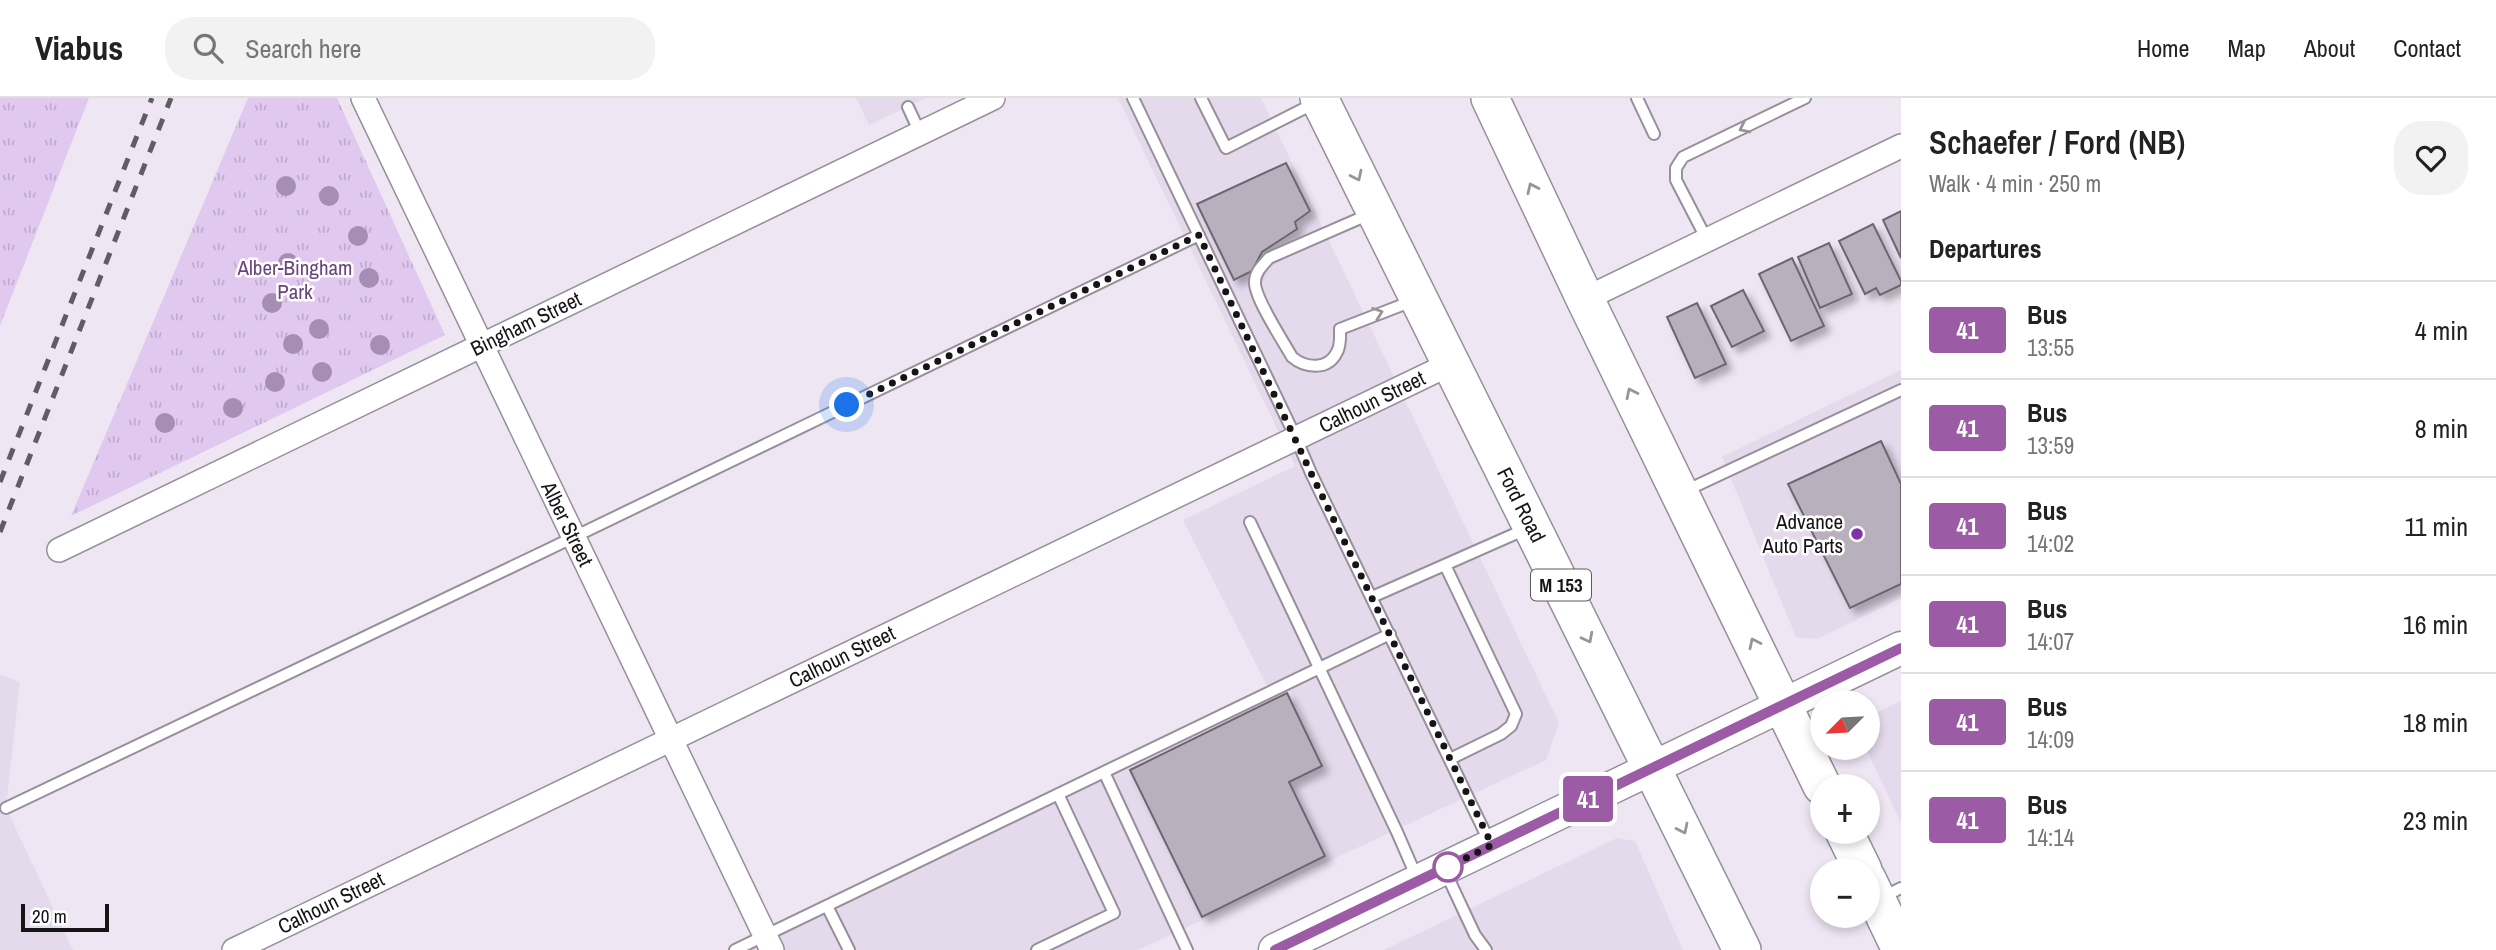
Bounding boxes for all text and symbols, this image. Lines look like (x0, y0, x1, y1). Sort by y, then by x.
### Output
search box (165, 17, 655, 80)
text: Viabus (35, 26, 123, 70)
icon: search (189, 29, 227, 67)
text: Search here (245, 31, 361, 66)
text: Home (2137, 32, 2189, 64)
text: Map (2227, 32, 2266, 64)
text: About (2304, 32, 2355, 64)
text: Contact (2393, 32, 2461, 64)
one-way arrow (1739, 120, 1751, 134)
text: Schaefer / Ford (NB) (1929, 120, 2185, 164)
button: heart (2394, 121, 2468, 195)
text: Walk · 4 min · 250 m (1929, 168, 2101, 199)
one-way arrow (1349, 169, 1363, 181)
one-way arrow (1526, 183, 1540, 195)
text: Departures (1929, 231, 2042, 266)
park label: Alber-Bingham Park (237, 253, 352, 306)
street label: Bingham Street (466, 284, 586, 363)
text: Bus (2027, 297, 2067, 332)
one-way arrow (1372, 308, 1384, 322)
text: 4 min (2415, 313, 2468, 348)
text: 41 (1957, 314, 1978, 346)
text: 13:55 (2027, 332, 2074, 363)
street label: Calhoun Street (1314, 363, 1430, 440)
your location (829, 387, 864, 422)
one-way arrow (1625, 388, 1639, 400)
text: Bus (2027, 395, 2067, 430)
text: 8 min (2415, 411, 2468, 446)
text: 41 (1957, 412, 1978, 444)
text: 13:59 (2027, 430, 2074, 461)
street label: Ford Road (1490, 462, 1553, 547)
street label: Alber Street (534, 476, 601, 571)
text: Bus (2027, 493, 2067, 528)
place label: Advance Auto Parts (1762, 507, 1843, 560)
text: 11 min (2404, 509, 2468, 544)
text: 41 (1957, 510, 1978, 542)
marker: Advance Auto Parts (1849, 526, 1865, 542)
text: 14:02 (2027, 528, 2074, 559)
road number: M 153 (1531, 570, 1591, 600)
text: Bus (2027, 591, 2067, 626)
text: 16 min (2403, 607, 2468, 642)
text: 41 (1957, 608, 1978, 640)
street label: Calhoun Street (784, 618, 900, 695)
text: 14:07 (2027, 626, 2074, 657)
one-way arrow (1579, 631, 1593, 643)
one-way arrow (1748, 638, 1762, 650)
text: Bus (2027, 689, 2067, 724)
north arrow (1810, 690, 1880, 760)
map controls (1810, 690, 1880, 928)
text: 18 min (2403, 705, 2468, 740)
text: 41 (1957, 706, 1978, 738)
text: 14:09 (2027, 724, 2074, 755)
button: + (1810, 774, 1880, 844)
line badge: 41 (1556, 776, 1620, 822)
text: 41 (1577, 783, 1599, 815)
text: Bus (2027, 787, 2067, 822)
text: 23 min (2403, 803, 2468, 838)
text: 41 (1957, 804, 1978, 836)
one-way arrow (1674, 822, 1688, 834)
text: 14:14 (2027, 822, 2074, 853)
unlabelled marker (1433, 852, 1463, 882)
button: − (1810, 858, 1880, 928)
street label: Calhoun Street (273, 864, 389, 941)
scale bar (21, 901, 108, 933)
text: 20 m (32, 903, 67, 929)

